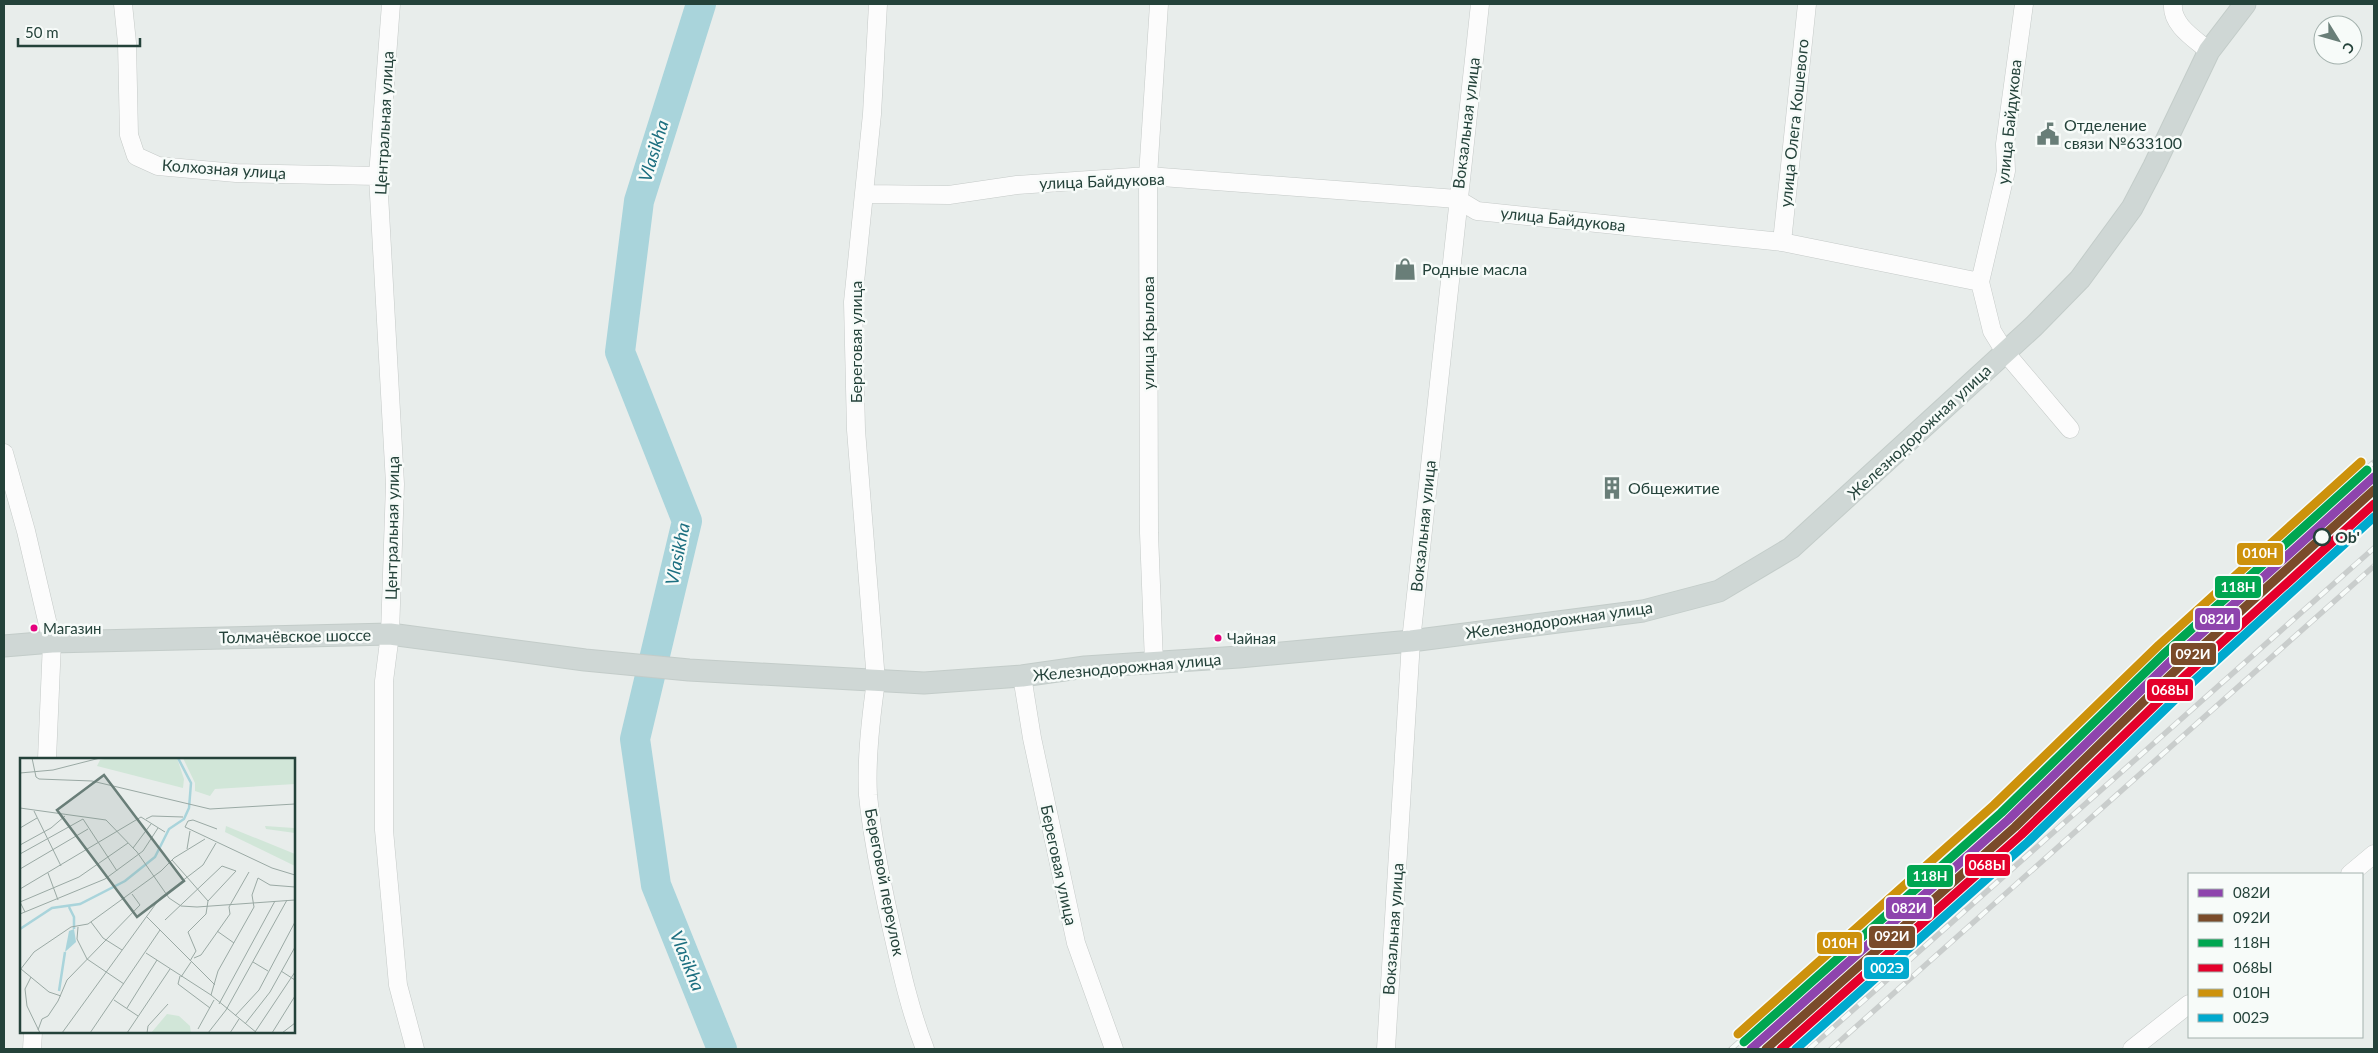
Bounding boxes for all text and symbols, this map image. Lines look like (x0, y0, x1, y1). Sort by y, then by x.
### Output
scale bar (18, 15, 140, 47)
north arrow (2313, 15, 2363, 65)
text: 50 m (25, 23, 59, 41)
street label: улица Олега Кошевого (1775, 38, 1812, 208)
text: С (2339, 39, 2358, 58)
street label: Центральная улица (370, 51, 397, 195)
street label: Вокзальная улица (1448, 56, 1483, 190)
street label: улица Байдукова (1992, 59, 2025, 185)
place label: Отделение связи №633100 (2064, 115, 2182, 152)
water label: Vlasikha (633, 117, 673, 184)
public building icon: Отделение связи №633100 (2035, 121, 2061, 147)
street label: Колхозная улица (161, 155, 287, 182)
street label: улица Байдукова (1039, 169, 1165, 192)
street label: улица Байдукова (1500, 202, 1626, 235)
shop icon: Родные масла (1392, 256, 1418, 282)
place label: Родные масла (1422, 259, 1527, 278)
street label: улица Крылова (1138, 276, 1157, 390)
street label: Береговая улица (846, 281, 865, 403)
street label: Железнодорожная улица (1843, 360, 1994, 503)
street label: Центральная улица (381, 456, 402, 600)
street label: Вокзальная улица (1406, 459, 1439, 593)
building icon: Общежитие (1599, 475, 1625, 501)
place label: Общежитие (1628, 478, 1720, 497)
water label: Vlasikha (660, 521, 694, 587)
place label: Ob' (2335, 527, 2360, 546)
marker: Ob' (2313, 528, 2331, 546)
line badge: 010Н (2236, 542, 2284, 566)
text: 010Н (2242, 544, 2278, 561)
line badge: 118Н (2214, 575, 2262, 599)
text: 118Н (2220, 578, 2256, 595)
street label: Железнодорожная улица (1464, 597, 1654, 642)
line badge: 082И (2194, 607, 2241, 631)
text: 082И (2199, 610, 2235, 627)
place label: Магазин (43, 619, 102, 637)
marker: Магазин (29, 623, 39, 633)
street label: Толмачёвское шоссе (219, 625, 371, 646)
place label: Чайная (1227, 629, 1276, 647)
marker: Чайная (1213, 633, 1223, 643)
line badge: 092И (2170, 642, 2217, 666)
text: 092И (2175, 645, 2211, 662)
street label: Железнодорожная улица (1032, 649, 1222, 684)
line badge: 068Ы (2146, 678, 2194, 702)
text: 068Ы (2151, 681, 2189, 698)
inset map (20, 758, 295, 1033)
street label: Береговая улица (1037, 803, 1082, 927)
street label: Береговой переулок (862, 806, 909, 958)
line badge: 068Ы (1964, 853, 2011, 877)
text: 068Ы (1968, 856, 2006, 873)
street label: Вокзальная улица (1378, 862, 1407, 996)
line badge: 118Н (1906, 864, 1954, 888)
text: 118Н (1912, 867, 1948, 884)
legend (2188, 873, 2363, 1038)
text: 082И (2233, 883, 2271, 901)
line badge: 082И (1885, 896, 1933, 920)
text: 082И (1891, 899, 1927, 916)
text: 092И (2233, 908, 2271, 926)
line badge: 092И (1868, 925, 1916, 949)
water label: Vlasikha (666, 927, 710, 994)
text: 092И (1874, 927, 1910, 944)
line badge: 010Н (1816, 931, 1863, 955)
text: 118Н (2233, 933, 2271, 951)
text: 010Н (1822, 934, 1858, 951)
line badge: 002Э (1863, 956, 1910, 980)
text: 068Ы (2233, 958, 2273, 976)
text: 002Э (1870, 959, 1904, 976)
text: 010Н (2233, 983, 2271, 1001)
text: 002Э (2233, 1008, 2269, 1026)

